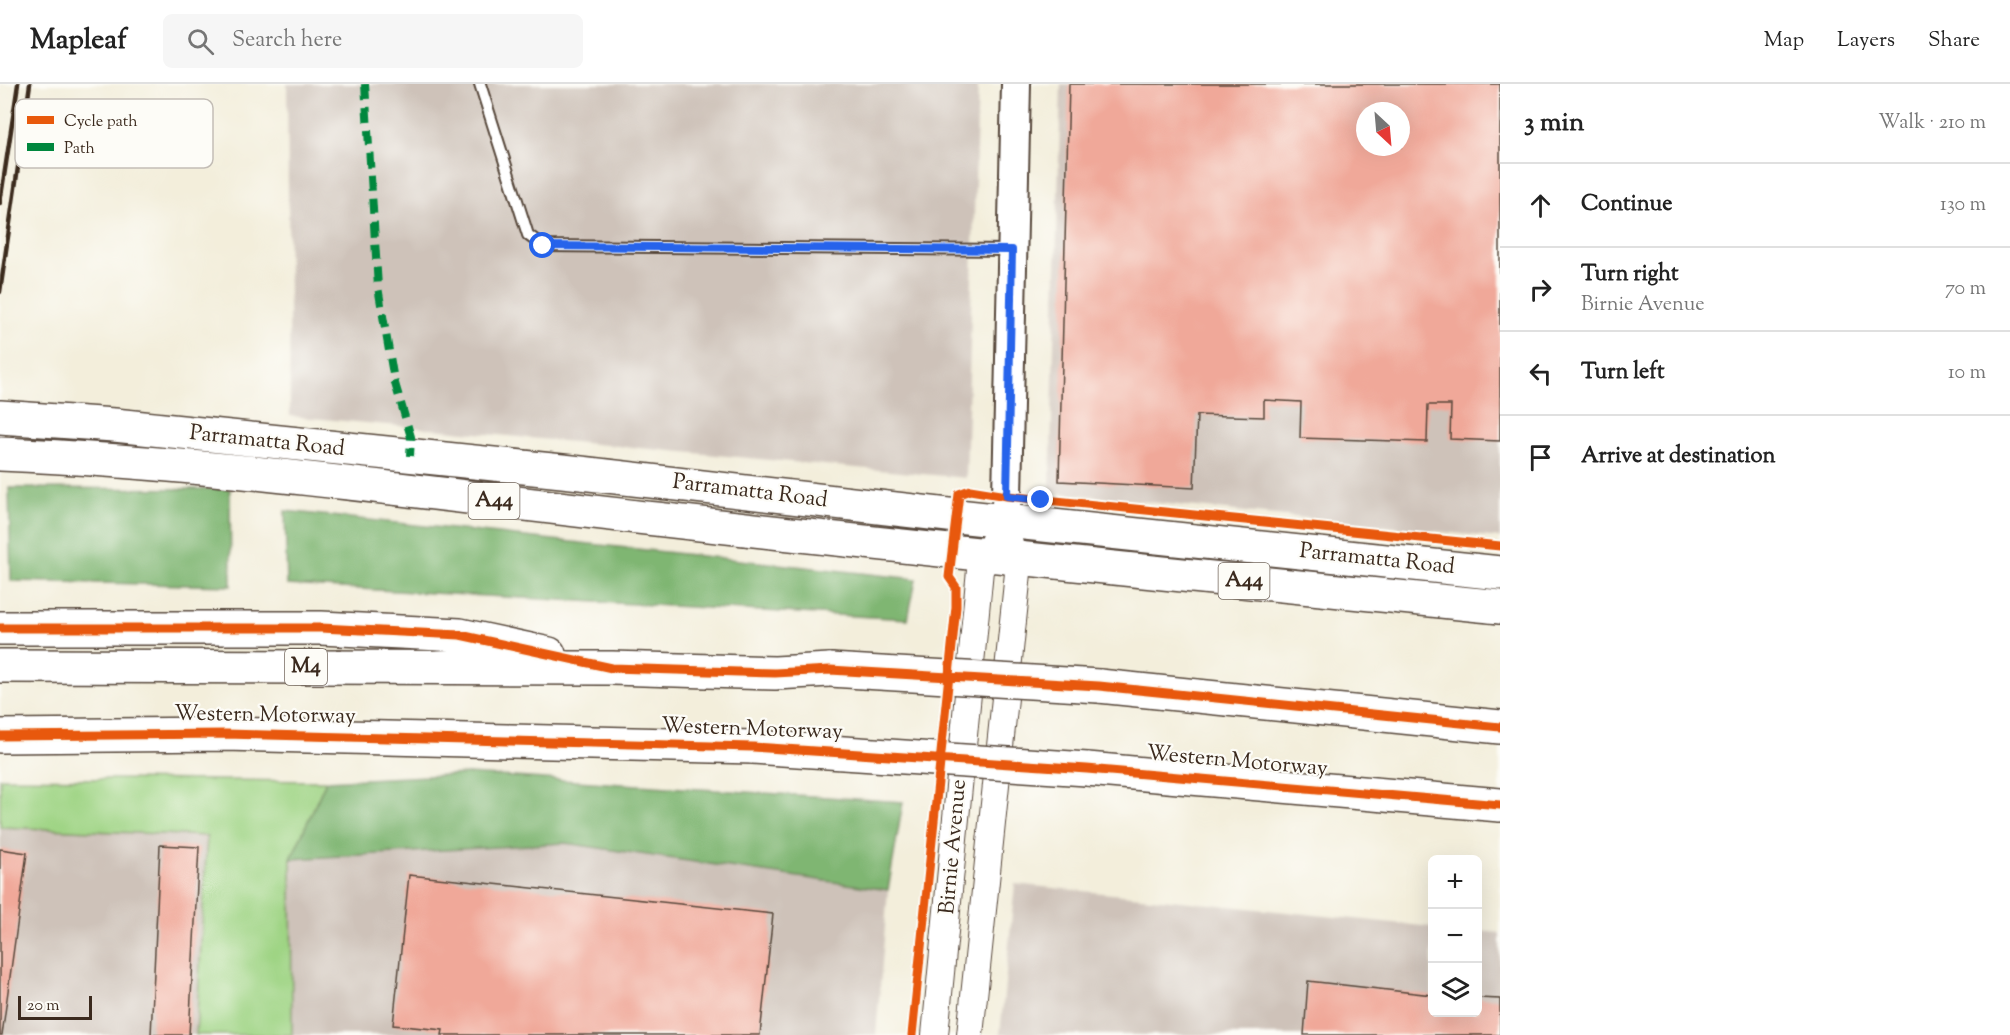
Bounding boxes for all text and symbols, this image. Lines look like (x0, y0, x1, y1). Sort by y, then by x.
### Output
search box (163, 14, 583, 68)
text: Mapleaf (30, 21, 127, 61)
icon: search (184, 25, 217, 58)
text: Search here (232, 25, 342, 57)
text: Map (1764, 26, 1804, 56)
text: Layers (1837, 26, 1895, 56)
text: Share (1928, 26, 1980, 56)
legend (15, 99, 213, 168)
north arrow (1356, 102, 1410, 156)
text: 3 min (1524, 105, 1584, 142)
text: Walk · 210 m (1878, 109, 1986, 138)
text: Cycle path (64, 111, 138, 134)
text: Path (64, 138, 95, 161)
icon: ahead (1524, 189, 1557, 222)
text: Continue (1581, 189, 1672, 221)
text: 130 m (1940, 191, 1986, 220)
route start (529, 232, 555, 258)
text: Turn right (1581, 259, 1678, 291)
icon: right (1524, 273, 1557, 306)
text: 70 m (1945, 275, 1986, 304)
text: Birnie Avenue (1581, 291, 1704, 320)
icon: left (1524, 357, 1557, 390)
text: Turn left (1581, 357, 1664, 389)
text: 10 m (1948, 359, 1986, 388)
street label: Parramatta Road (188, 418, 346, 466)
icon: arrive (1524, 441, 1557, 474)
text: Arrive at destination (1581, 441, 1776, 473)
street label: Parramatta Road (671, 467, 829, 517)
road number: A44 (468, 483, 520, 519)
route end (1027, 486, 1053, 512)
street label: Parramatta Road (1298, 536, 1456, 584)
road number: A44 (1218, 563, 1270, 599)
road number: M4 (285, 649, 327, 685)
street label: Western Motorway (174, 698, 356, 734)
street label: Western Motorway (661, 711, 843, 749)
street label: Western Motorway (1145, 738, 1329, 786)
street label: Birnie Avenue (932, 778, 976, 916)
map controls (1428, 855, 1482, 1017)
button: + (1428, 855, 1482, 909)
button: − (1428, 909, 1482, 963)
button: layers (1428, 963, 1482, 1017)
scale bar (18, 993, 92, 1020)
text: 20 m (27, 995, 60, 1018)

